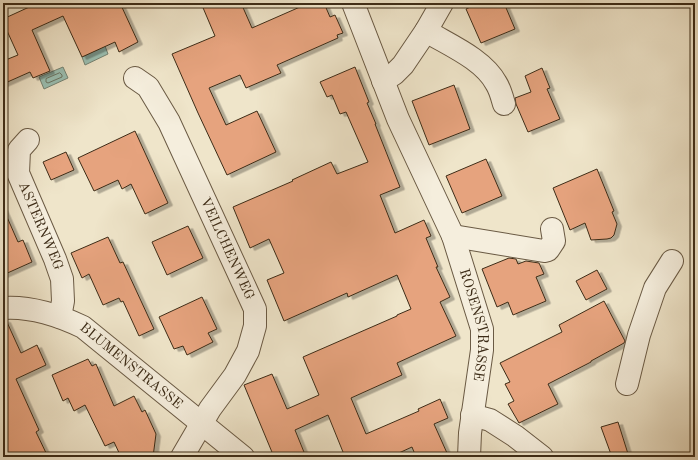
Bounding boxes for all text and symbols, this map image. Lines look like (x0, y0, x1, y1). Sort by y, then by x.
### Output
street label: ASTERNWEG (16, 180, 65, 272)
street label: VEILCHENWEG (198, 195, 257, 302)
street label: ROSENSTRASSE (457, 267, 490, 382)
street label: BLUMENSTRASSE (77, 320, 185, 412)

